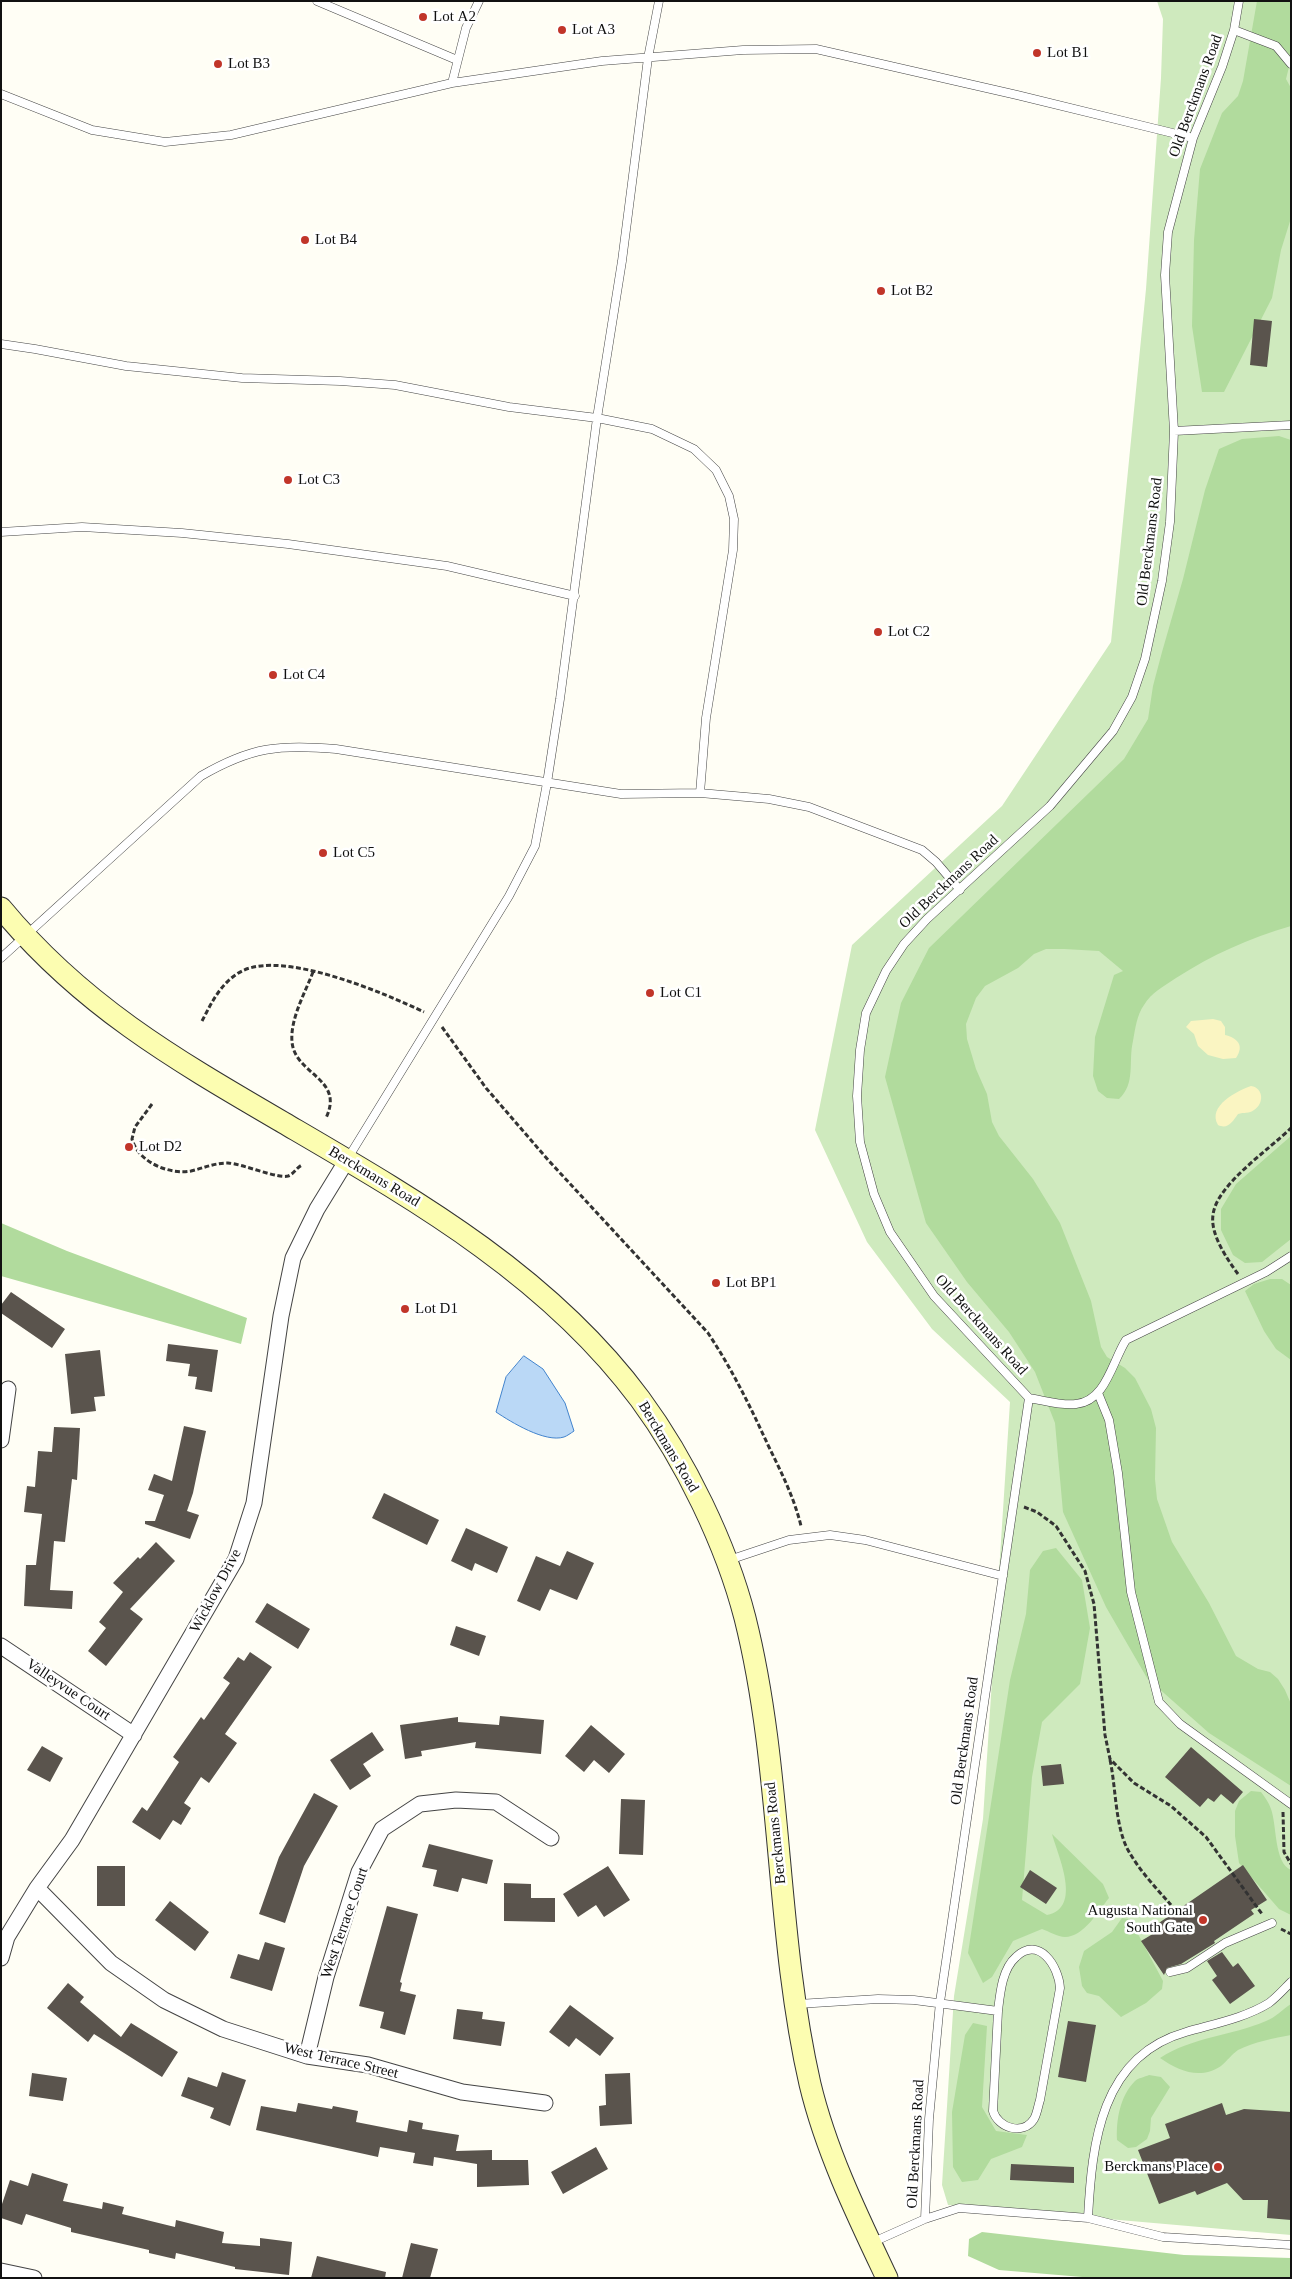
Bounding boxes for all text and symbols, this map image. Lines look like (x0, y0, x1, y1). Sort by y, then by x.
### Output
place label: Lot A2 (433, 8, 476, 26)
marker: Lot A2 (417, 11, 429, 23)
place label: Lot A3 (572, 21, 615, 39)
marker: Lot A3 (556, 24, 568, 36)
street label: Old Berckmans Road (1165, 32, 1227, 160)
place label: Lot B1 (1047, 44, 1089, 62)
marker: Lot B1 (1031, 47, 1043, 59)
place label: Lot B3 (228, 55, 270, 73)
marker: Lot B3 (212, 58, 224, 70)
place label: Lot B4 (315, 231, 357, 249)
marker: Lot B4 (299, 234, 311, 246)
place label: Lot B2 (891, 282, 933, 300)
marker: Lot B2 (875, 285, 887, 297)
place label: Lot C3 (298, 471, 340, 489)
marker: Lot C3 (282, 474, 294, 486)
street label: Old Berckmans Road (1133, 477, 1167, 607)
place label: Lot C2 (888, 623, 930, 641)
marker: Lot C2 (872, 626, 884, 638)
place label: Lot C4 (283, 666, 325, 684)
marker: Lot C4 (267, 669, 279, 681)
street label: Old Berckmans Road (896, 831, 1002, 933)
place label: Lot C5 (333, 844, 375, 862)
marker: Lot C5 (317, 847, 329, 859)
place label: Lot C1 (660, 984, 702, 1002)
marker: Lot C1 (644, 987, 656, 999)
place label: Lot D2 (139, 1138, 182, 1156)
marker: Lot D2 (123, 1141, 135, 1153)
street label: Berckmans Road (325, 1143, 423, 1211)
street label: Old Berckmans Road (931, 1271, 1031, 1379)
place label: Lot BP1 (726, 1274, 776, 1292)
marker: Lot BP1 (710, 1277, 722, 1289)
place label: Lot D1 (415, 1300, 458, 1318)
marker: Lot D1 (399, 1303, 411, 1315)
street label: Berckmans Road (634, 1398, 702, 1496)
street label: Wicklow Drive (186, 1546, 246, 1636)
street label: Valleyvue Court (22, 1655, 114, 1725)
street label: Old Berckmans Road (947, 1676, 983, 1806)
street label: Berckmans Road (762, 1781, 790, 1885)
street label: West Terrace Court (318, 1865, 372, 1981)
place label: Augusta National South Gate (1088, 1902, 1193, 1937)
marker: Augusta National South Gate (1197, 1914, 1209, 1926)
street label: West Terrace Street (282, 2039, 400, 2083)
street label: Old Berckmans Road (904, 2079, 928, 2209)
place label: Berckmans Place (1104, 2158, 1208, 2176)
marker: Berckmans Place (1212, 2161, 1224, 2173)

